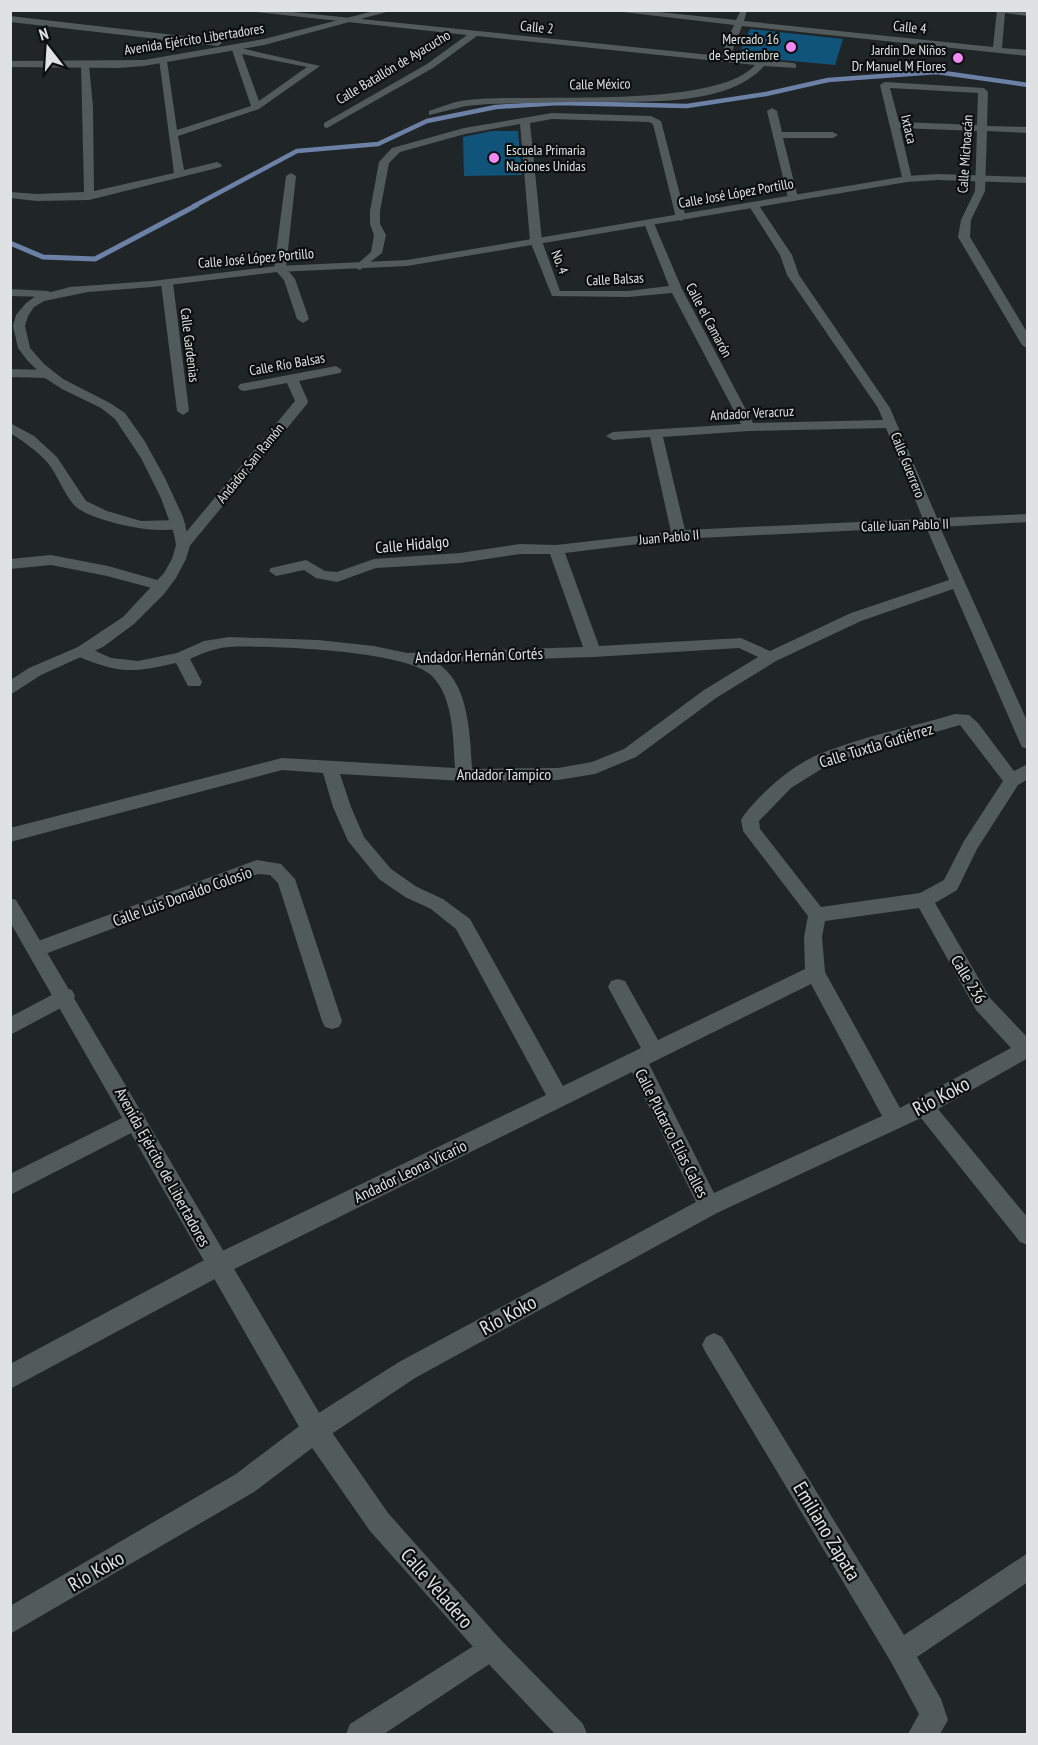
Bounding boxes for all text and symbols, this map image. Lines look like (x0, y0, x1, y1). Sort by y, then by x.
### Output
street label: Calle 2 (519, 16, 555, 38)
street label: Calle 4 (892, 16, 928, 38)
north arrow (18, 18, 78, 78)
street label: Avenida Ejército Libertadores (123, 19, 266, 59)
text: N (37, 23, 51, 44)
street label: Calle Batallón de Ayacucho (333, 26, 453, 108)
place label: Mercado 16 de Septiembre (709, 30, 779, 64)
marker: Mercado 16 de Septiembre (784, 40, 798, 54)
place label: Jardin De Niños Dr Manuel M Flores (852, 41, 946, 75)
marker: Jardin De Niños Dr Manuel M Flores (951, 51, 965, 65)
street label: Calle México (569, 74, 631, 94)
street label: Ixtaca (897, 113, 921, 145)
street label: Calle Michoacán (953, 114, 977, 194)
place label: Escuela Primaria Naciones Unidas (506, 141, 586, 175)
marker: Escuela Primaria Naciones Unidas (487, 151, 501, 165)
street label: Calle José López Portillo (677, 174, 795, 212)
street label: Calle José López Portillo (197, 244, 315, 272)
street label: No. 4 (547, 247, 573, 277)
street label: Calle Balsas (586, 268, 645, 289)
street label: Calle el Camarón (682, 280, 736, 360)
street label: Calle Gardenias (177, 307, 204, 383)
street label: Calle Río Balsas (248, 348, 326, 379)
street label: Andador Veracruz (710, 402, 794, 424)
street label: Andador San Ramón (212, 419, 288, 507)
street label: Calle Guerrero (887, 430, 929, 500)
street label: Calle Juan Pablo II (861, 514, 949, 536)
street label: Juan Pablo II (637, 525, 700, 549)
street label: Calle Hidalgo (374, 531, 450, 557)
street label: Andador Hernán Cortés (415, 643, 543, 667)
street label: Calle Tuxtla Gutiérrez (817, 718, 936, 772)
street label: Andador Tampico (457, 764, 551, 784)
street label: Calle Luis Donaldo Colosio (110, 862, 254, 930)
street label: Calle 236 (947, 951, 991, 1007)
street label: Calle Plutarco Elías Calles (631, 1065, 713, 1201)
street label: Río Koko (908, 1070, 974, 1122)
street label: Avenida Ejército de Libertadores (111, 1084, 215, 1250)
street label: Andador Leona Vicario (350, 1135, 470, 1207)
street label: Río Koko (475, 1289, 541, 1341)
street label: Emiliano Zapata (787, 1477, 867, 1585)
street label: Calle Veladero (395, 1542, 479, 1634)
street label: Río Koko (63, 1545, 129, 1597)

